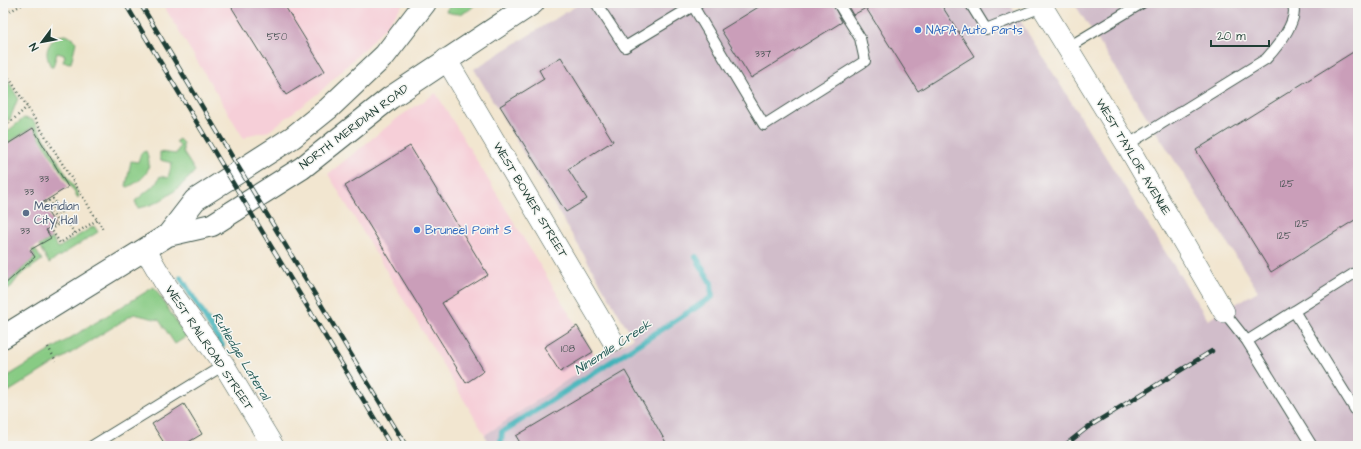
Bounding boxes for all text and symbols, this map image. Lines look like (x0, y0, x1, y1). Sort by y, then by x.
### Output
north arrow (22, 22, 62, 62)
place label: NAPA Auto Parts (926, 22, 1023, 39)
scale bar (1211, 22, 1269, 48)
marker: NAPA Auto Parts (913, 25, 923, 35)
text: 20 m (1217, 28, 1246, 45)
house number: 550 (267, 30, 287, 44)
text: N (26, 40, 42, 54)
house number: 337 (755, 47, 771, 61)
street label: NORTH MERIDIAN ROAD (296, 80, 412, 174)
street label: WEST TAYLOR AVENUE (1091, 95, 1175, 219)
street label: WEST BOWER STREET (489, 139, 572, 261)
house number: 33 (39, 172, 49, 186)
house number: 125 (1280, 177, 1294, 191)
house number: 33 (24, 185, 34, 199)
place label: Meridian City Hall (34, 198, 79, 230)
marker: Meridian City Hall (21, 208, 31, 218)
house number: 125 (1295, 217, 1309, 231)
place label: Bruneel Point S (425, 222, 512, 239)
house number: 33 (20, 224, 30, 238)
marker: Bruneel Point S (412, 225, 422, 235)
house number: 125 (1277, 229, 1291, 243)
street label: WEST RAILROAD STREET (161, 282, 257, 414)
water label: Rutledge Lateral (207, 309, 275, 405)
water label: Ninemile Creek (571, 315, 656, 379)
house number: 108 (561, 342, 576, 356)

